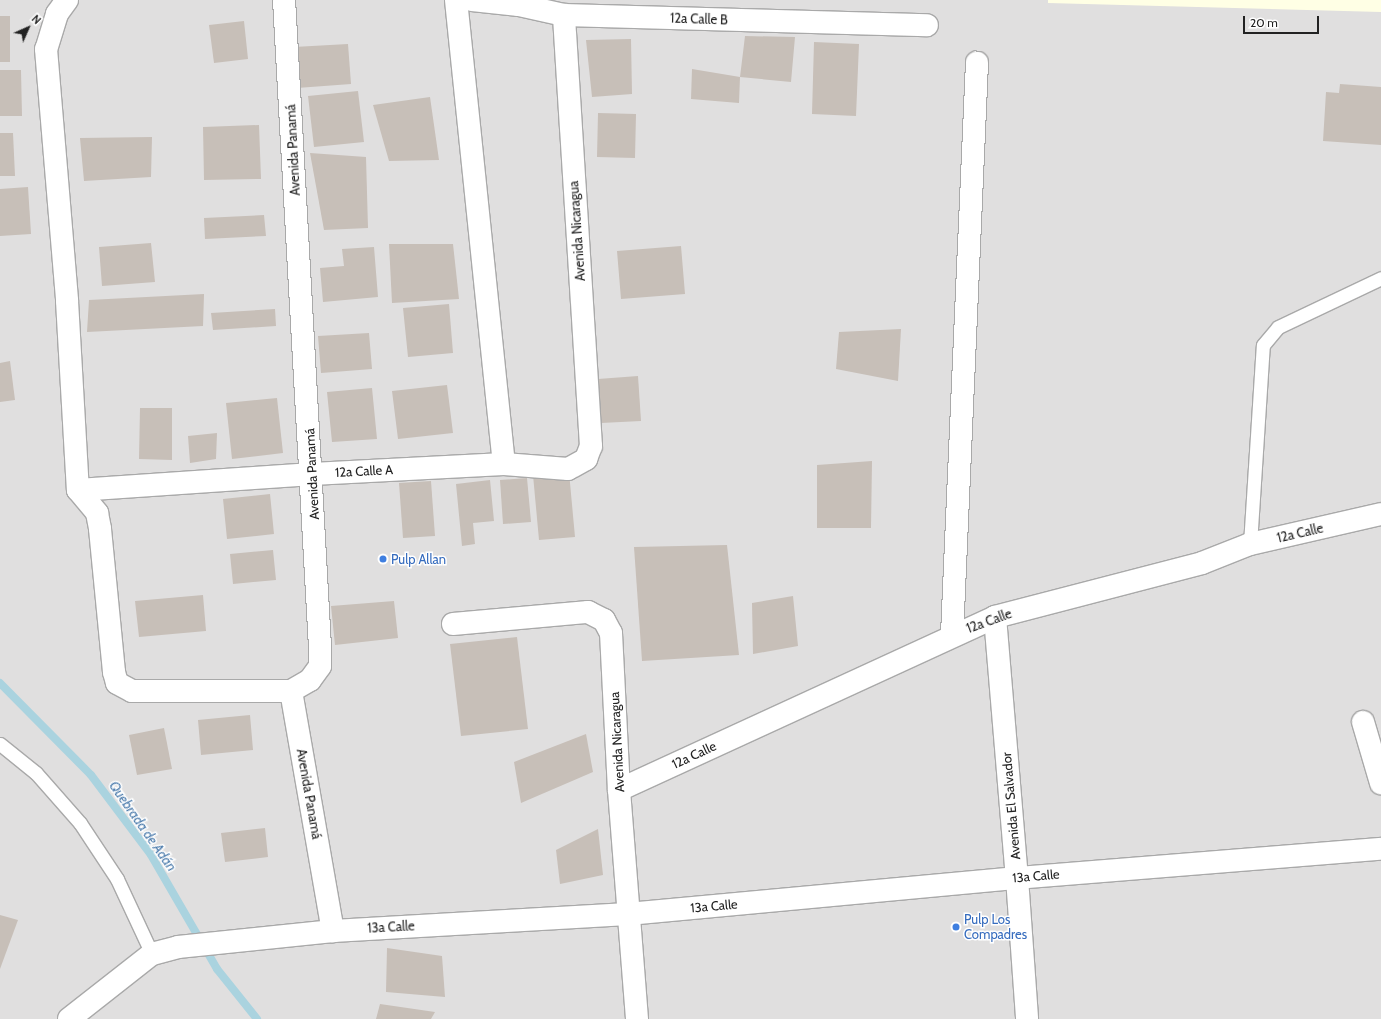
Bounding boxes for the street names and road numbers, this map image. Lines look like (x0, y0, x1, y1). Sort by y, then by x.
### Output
street label: 12a Calle B (670, 10, 728, 28)
street label: Avenida Panamá (283, 104, 303, 196)
street label: Avenida Nicaragua (566, 180, 588, 282)
street label: Avenida Panamá (302, 428, 322, 520)
street label: 12a Calle A (335, 462, 393, 480)
street label: 12a Calle (1275, 520, 1325, 546)
street label: 12a Calle (964, 606, 1014, 636)
street label: Avenida Nicaragua (607, 691, 627, 793)
street label: 12a Calle (669, 738, 719, 772)
street label: Avenida Panamá (293, 748, 325, 840)
street label: Avenida El Salvador (999, 752, 1023, 860)
street label: 13a Calle (1012, 866, 1060, 886)
street label: 13a Calle (690, 896, 738, 916)
street label: 13a Calle (367, 918, 415, 936)

